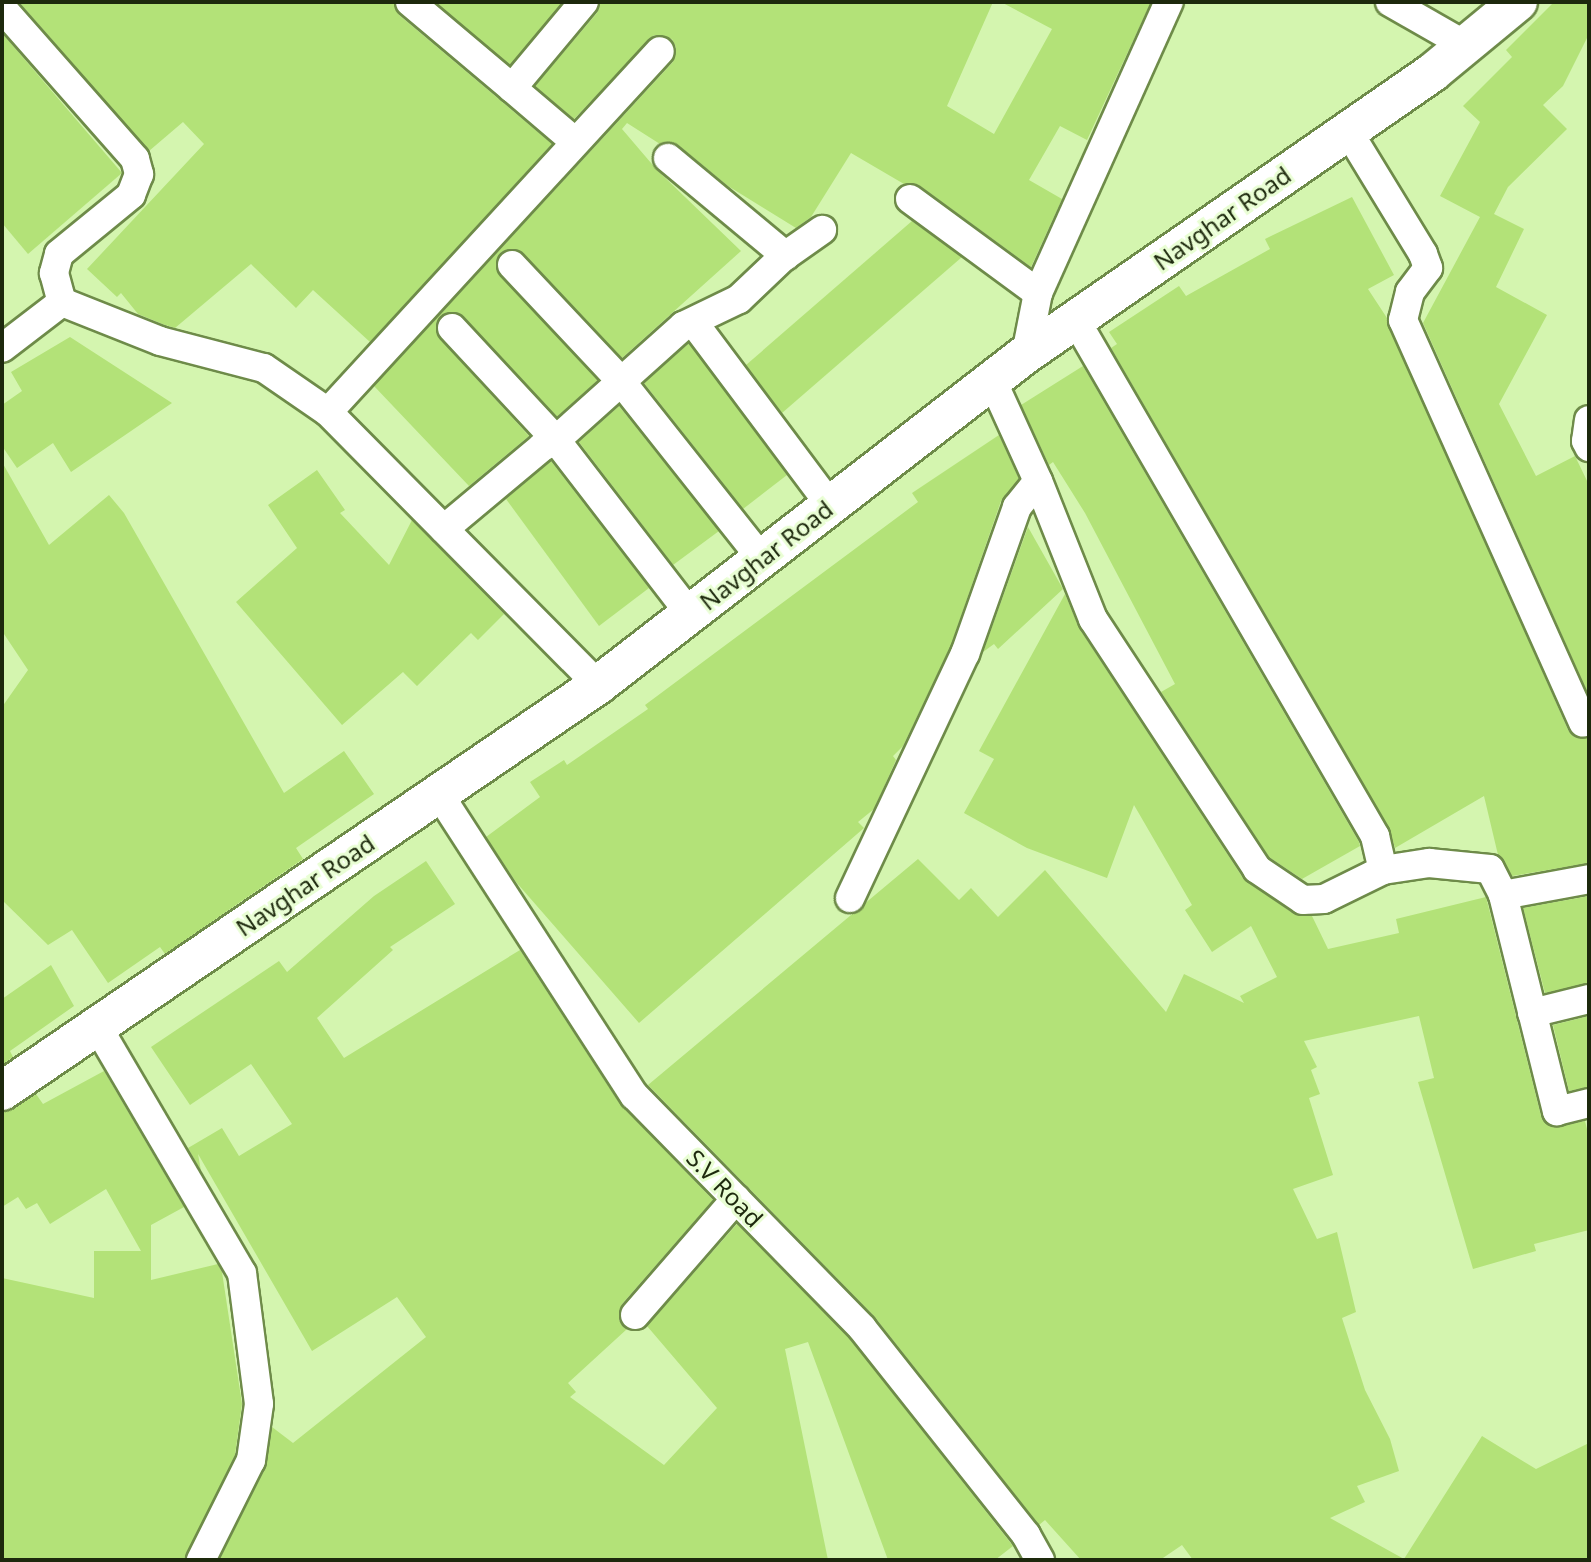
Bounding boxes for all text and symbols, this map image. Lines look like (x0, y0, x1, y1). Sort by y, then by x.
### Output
street label: Navghar Road (1148, 160, 1296, 276)
street label: Navghar Road (694, 494, 838, 616)
street label: Navghar Road (230, 828, 380, 942)
street label: S.V Road (681, 1143, 769, 1233)

